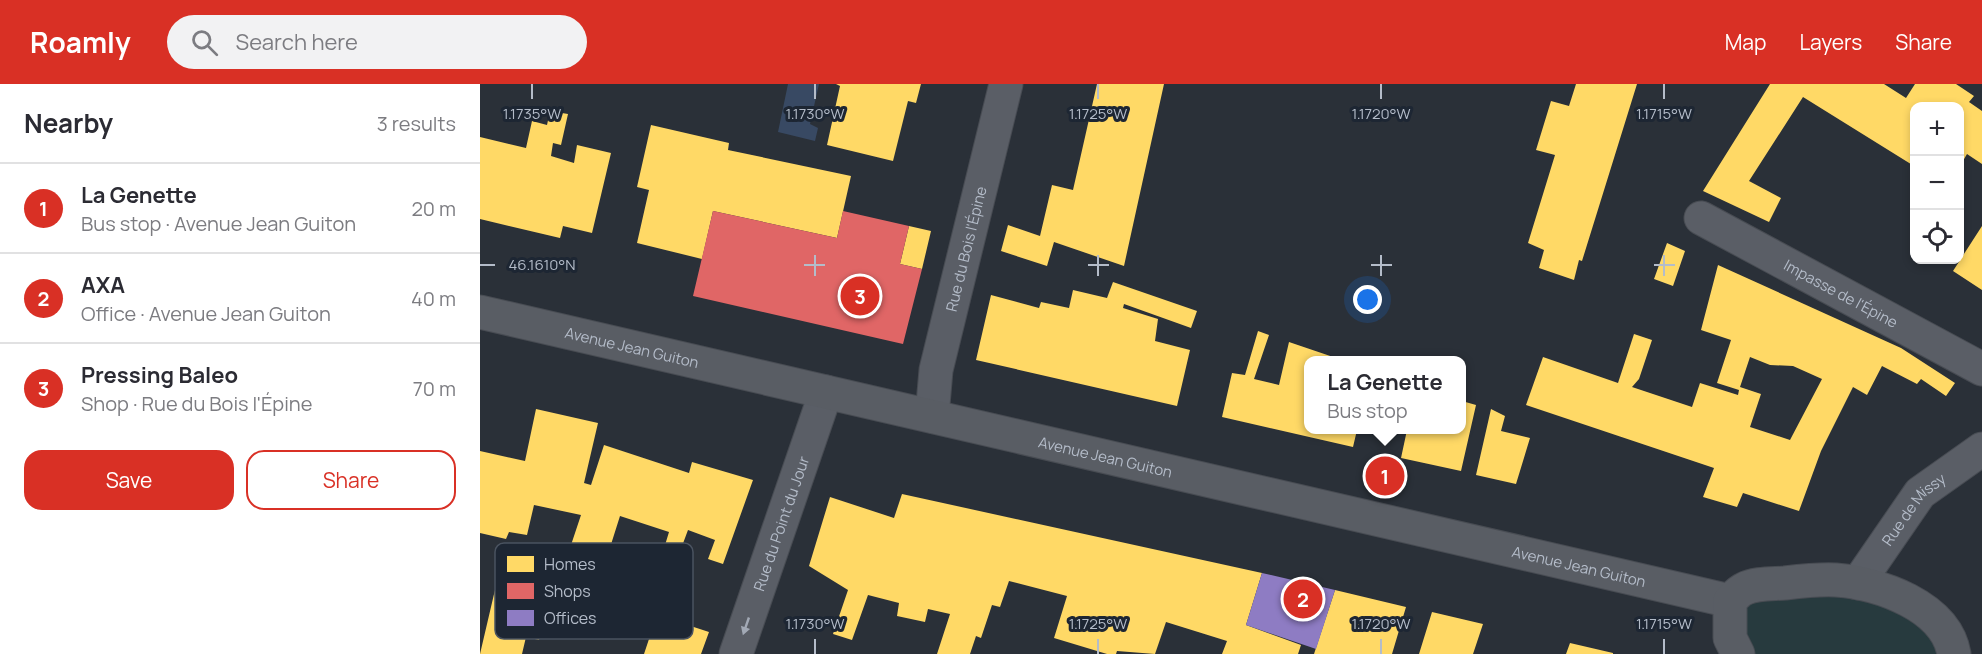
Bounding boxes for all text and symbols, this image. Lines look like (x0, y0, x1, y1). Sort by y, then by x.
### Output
search box (167, 15, 587, 69)
text: Roamly (30, 23, 131, 61)
icon: search (188, 26, 221, 59)
text: Search here (236, 27, 358, 57)
text: Map (1725, 28, 1766, 56)
text: Layers (1799, 28, 1862, 56)
text: Share (1895, 28, 1952, 56)
map controls (1910, 102, 1964, 264)
button: + (1910, 102, 1964, 156)
text: 1.1735°W (503, 103, 561, 124)
text: 1.1730°W (786, 103, 844, 124)
text: 1.1725°W (1069, 103, 1127, 124)
text: 1.1720°W (1351, 103, 1411, 124)
text: 1.1715°W (1636, 103, 1692, 124)
text: Nearby (24, 105, 113, 141)
text: 3 results (377, 110, 456, 137)
button: − (1910, 156, 1964, 210)
text: La Genette (81, 180, 197, 210)
street label: Rue du Bois l'Épine (940, 184, 991, 314)
text: 1 (39, 195, 48, 222)
text: 20 m (411, 195, 456, 222)
text: Bus stop · Avenue Jean Guiton (81, 210, 356, 237)
button: locate (1910, 210, 1964, 264)
text: 46.1610°N (508, 254, 576, 275)
street label: Impasse de l'Épine (1780, 254, 1902, 333)
text: AXA (81, 270, 125, 300)
pin: 3 (840, 274, 880, 318)
text: 2 (38, 285, 49, 312)
text: 40 m (411, 285, 456, 312)
your location (1353, 285, 1382, 314)
text: Office · Avenue Jean Guiton (81, 300, 331, 327)
street label: Avenue Jean Guiton (563, 322, 701, 373)
popup (1304, 356, 1466, 434)
text: Pressing Baleo (81, 360, 238, 390)
text: La Genette (1327, 367, 1443, 397)
text: 3 (38, 375, 49, 402)
text: 70 m (413, 375, 456, 402)
text: Shop · Rue du Bois l'Épine (81, 390, 312, 417)
text: Bus stop (1327, 397, 1408, 424)
street label: Avenue Jean Guiton (1037, 431, 1175, 482)
button: Save (24, 450, 234, 510)
button: Share (246, 450, 456, 510)
street label: Rue du Point du Jour (748, 453, 814, 594)
pin: 1 (1366, 454, 1404, 498)
street label: Rue de Missy (1876, 468, 1950, 550)
street label: Avenue Jean Guiton (1510, 540, 1648, 592)
legend (495, 543, 693, 639)
text: Homes (544, 553, 596, 575)
pin: 2 (1284, 576, 1322, 622)
text: Shops (544, 580, 591, 602)
text: Offices (544, 607, 597, 629)
text: 1.1730°W (786, 613, 844, 634)
text: 1.1725°W (1069, 613, 1127, 634)
text: 1.1720°W (1351, 613, 1411, 634)
text: 1.1715°W (1636, 613, 1692, 634)
one-way arrow (741, 617, 750, 635)

